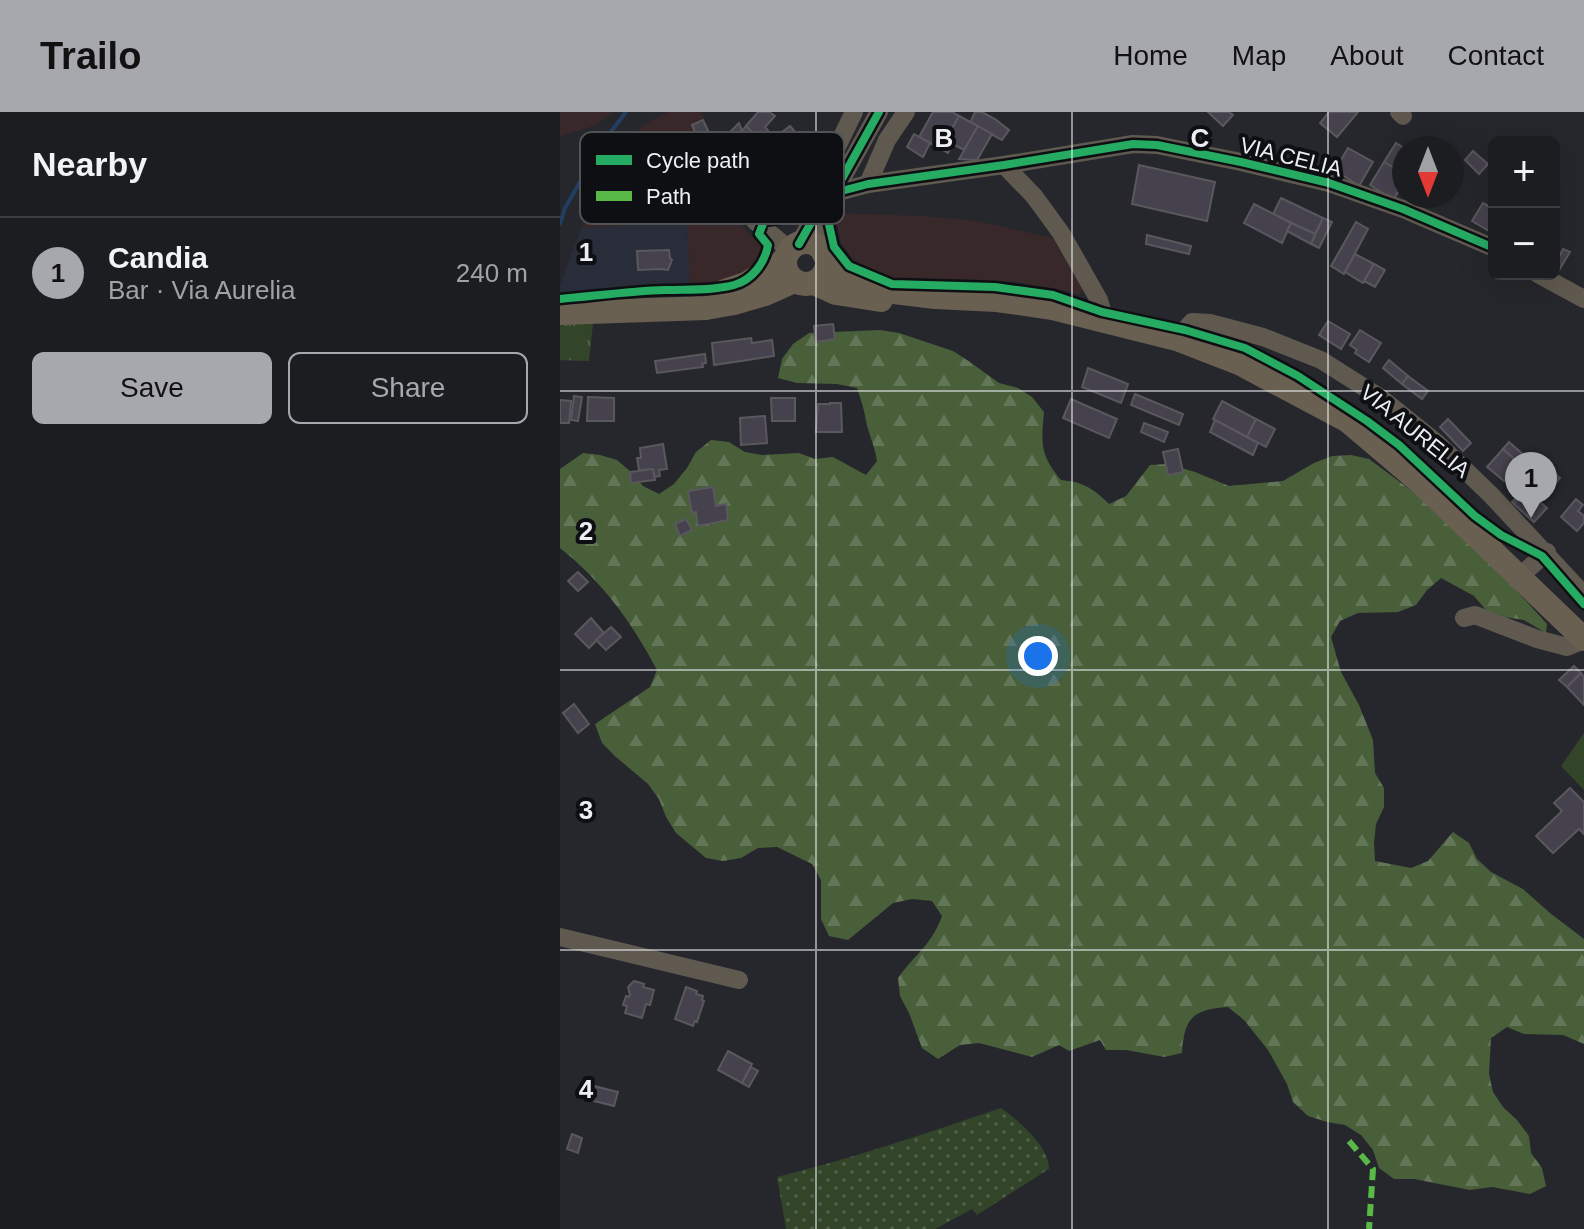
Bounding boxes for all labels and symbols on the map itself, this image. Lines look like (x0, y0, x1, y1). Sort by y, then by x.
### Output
text: B (935, 123, 953, 153)
text: C (1191, 123, 1210, 153)
legend (580, 132, 844, 224)
street label: VIA CELIA (1238, 132, 1345, 182)
north arrow (1392, 136, 1464, 208)
text: Cycle path (646, 148, 750, 173)
text: Path (646, 184, 691, 209)
text: 1 (579, 237, 593, 267)
street label: VIA AURELIA (1355, 379, 1475, 483)
pin: 1 (1505, 452, 1557, 518)
text: 2 (579, 516, 593, 546)
your location (1018, 636, 1058, 676)
text: 3 (579, 795, 593, 825)
text: 4 (579, 1074, 594, 1104)

